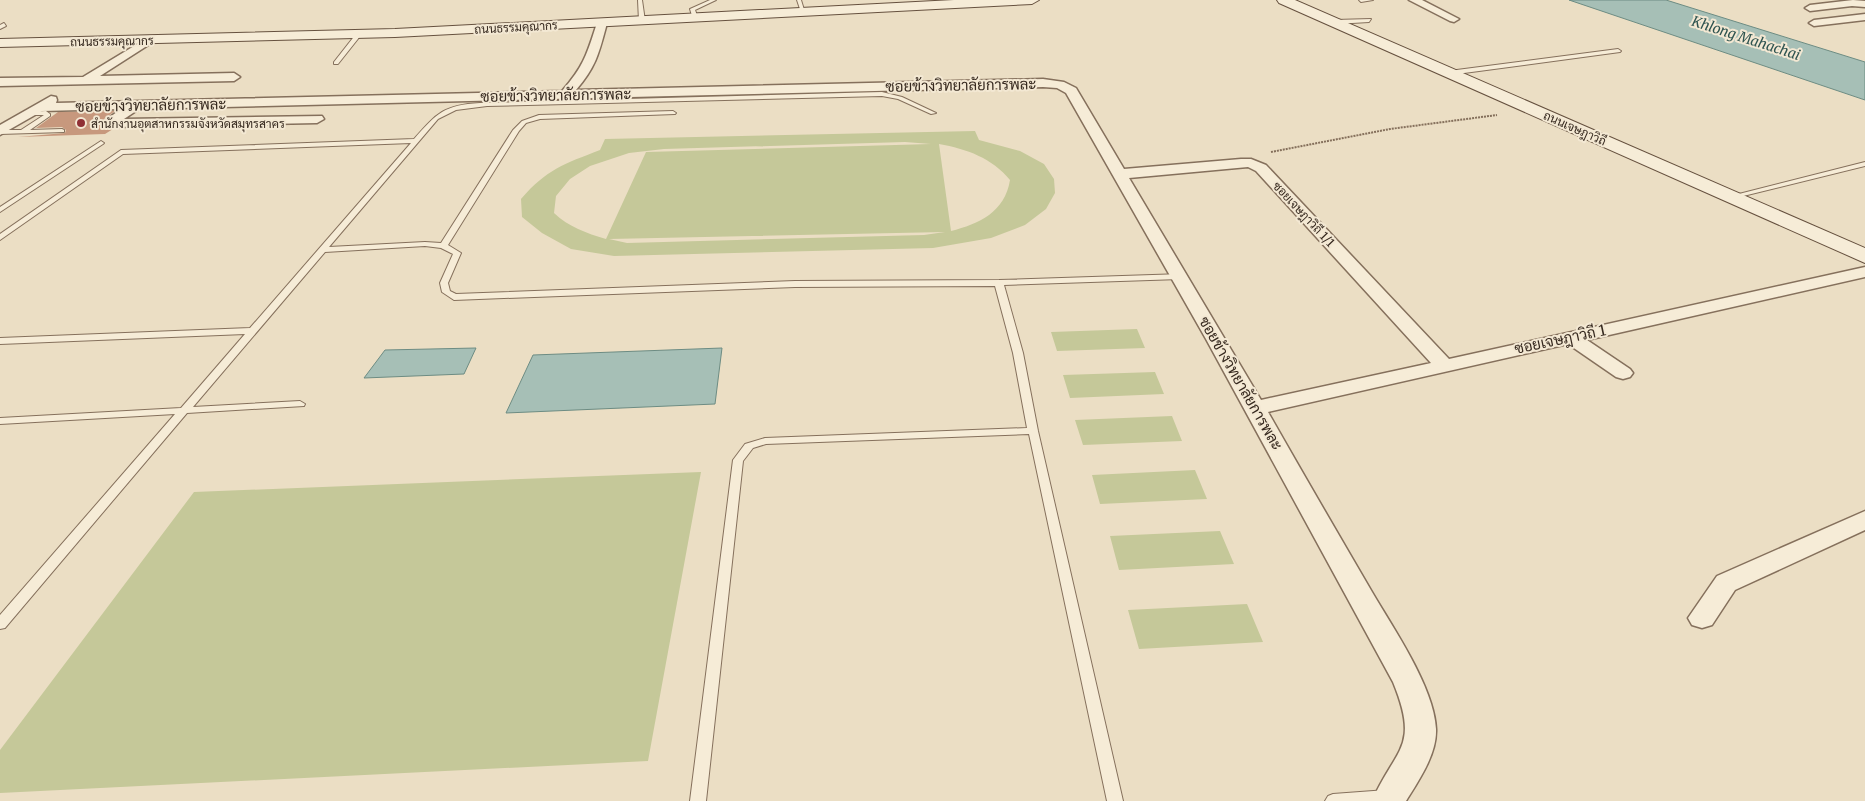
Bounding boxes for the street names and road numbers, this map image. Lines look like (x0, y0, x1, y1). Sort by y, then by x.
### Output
street label: ถนนธรรมคุณากร (474, 17, 558, 39)
street label: ถนนธรรมคุณากร (70, 33, 154, 51)
street label: ซอยข้างวิทยาลัยการพละ (885, 74, 1037, 96)
street label: ซอยข้างวิทยาลัยการพละ (480, 84, 632, 106)
street label: ซอยข้างวิทยาลัยการพละ (75, 94, 227, 116)
street label: ถนนเจษฎาวิถี (1541, 108, 1609, 149)
street label: ซอยเจษฎาวิถี 1/1 (1269, 178, 1338, 251)
street label: ซอยข้างวิทยาลัยการพละ (1195, 313, 1287, 453)
street label: ซอยเจษฎาวิถี 1 (1513, 320, 1608, 359)

